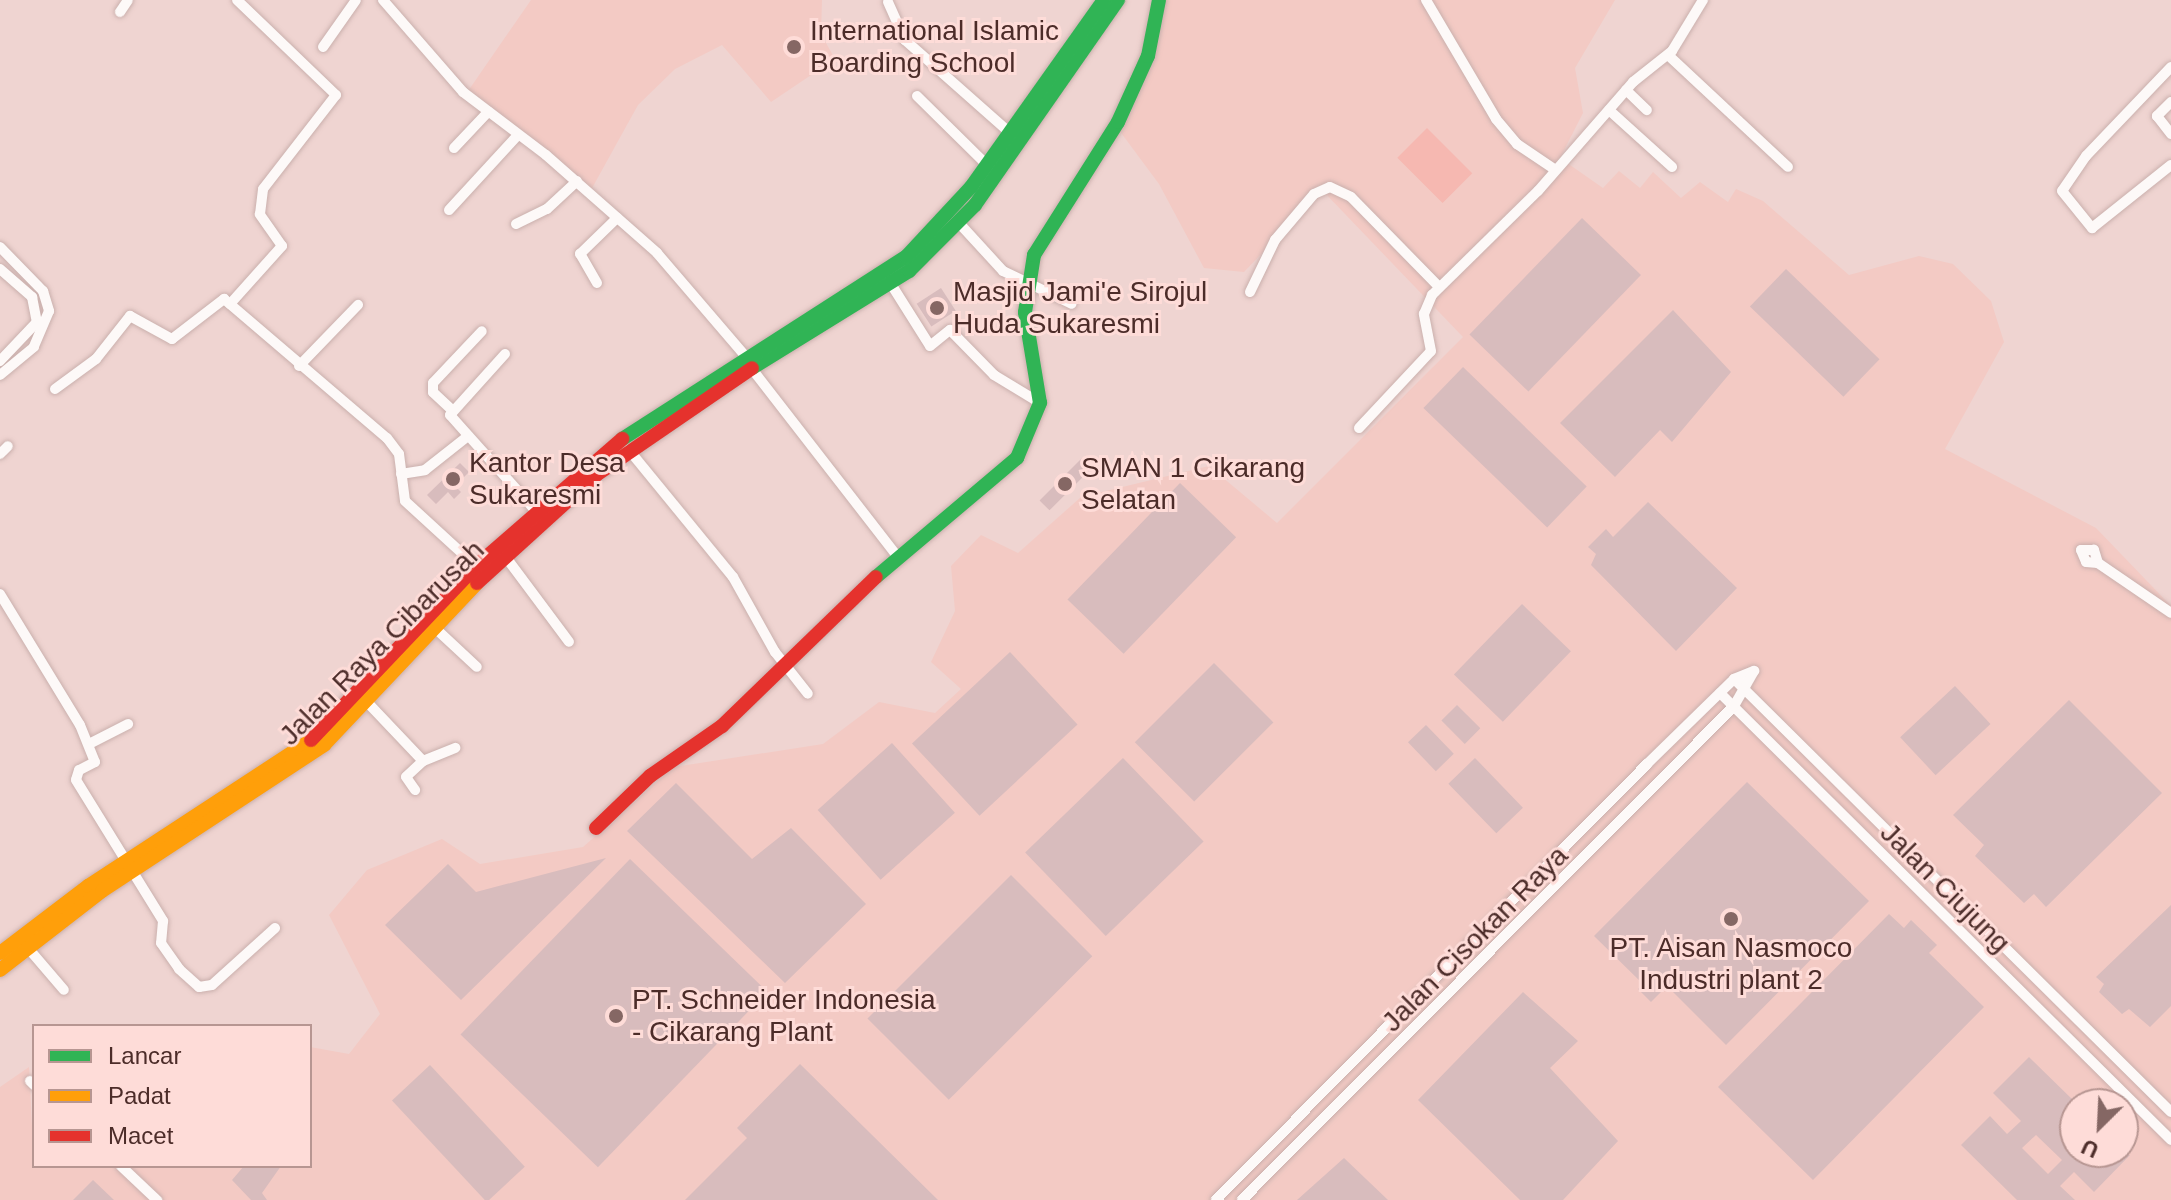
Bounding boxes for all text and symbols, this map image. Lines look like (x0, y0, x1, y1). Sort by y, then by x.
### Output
place label: International Islamic Boarding School (810, 14, 1059, 80)
marker: International Islamic Boarding School (785, 38, 803, 56)
place label: Masjid Jami'e Sirojul Huda Sukaresmi (953, 275, 1207, 341)
marker: Masjid Jami'e Sirojul Huda Sukaresmi (928, 299, 946, 317)
place label: Kantor Desa Sukaresmi (469, 446, 625, 512)
place label: SMAN 1 Cikarang Selatan (1081, 451, 1305, 517)
marker: Kantor Desa Sukaresmi (444, 470, 462, 488)
marker: SMAN 1 Cikarang Selatan (1056, 475, 1074, 493)
street label: Jalan Raya Cibarusah (273, 534, 491, 752)
street label: Jalan Ciujung (1873, 816, 2017, 960)
street label: Jalan Cisokan Raya (1375, 839, 1575, 1039)
marker: PT. Aisan Nasmoco Industri plant 2 (1722, 910, 1740, 928)
place label: PT. Aisan Nasmoco Industri plant 2 (1609, 931, 1853, 997)
place label: PT. Schneider Indonesia - Cikarang Plant (632, 983, 936, 1049)
marker: PT. Schneider Indonesia - Cikarang Plant (607, 1007, 625, 1025)
legend (32, 1024, 312, 1168)
text: Lancar (108, 1042, 181, 1069)
text: Padat (108, 1082, 171, 1109)
north arrow (2059, 1088, 2139, 1168)
text: Macet (108, 1122, 173, 1149)
text: U (2078, 1134, 2102, 1163)

